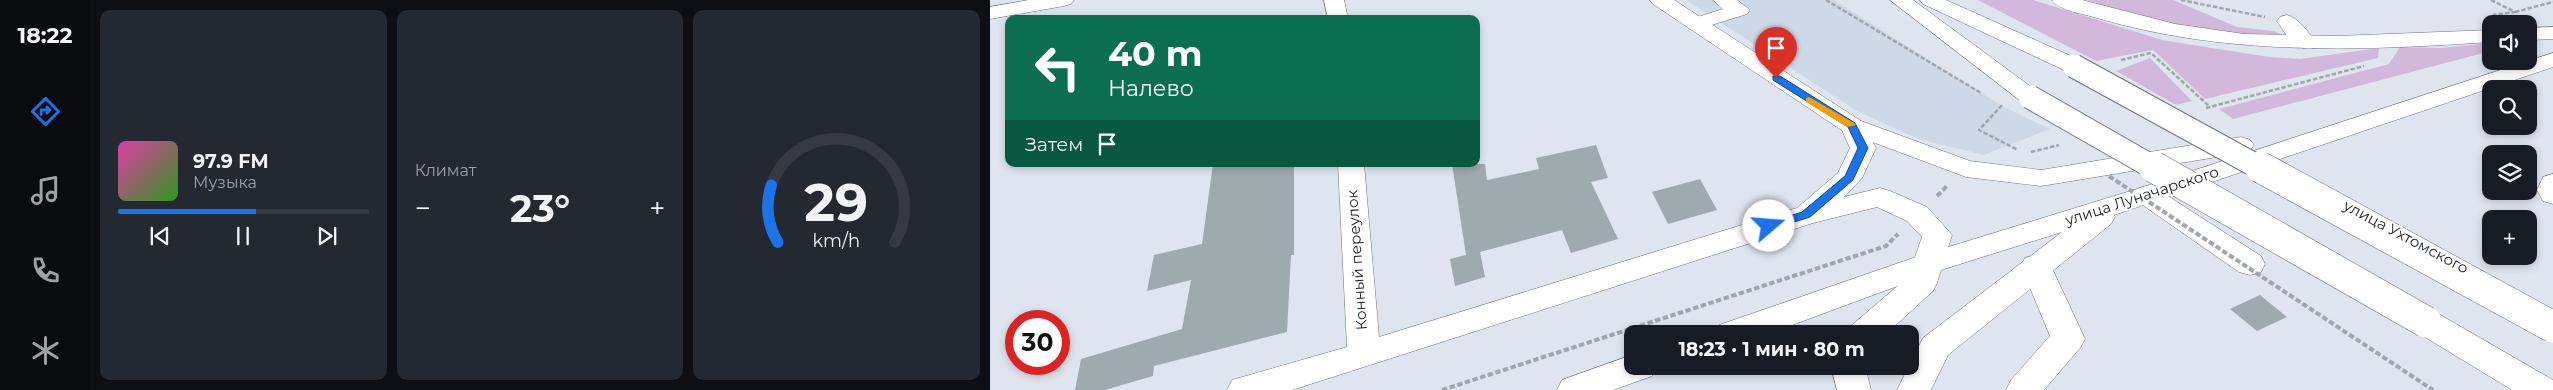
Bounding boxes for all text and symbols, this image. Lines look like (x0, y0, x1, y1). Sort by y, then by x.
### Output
map controls (2482, 15, 2537, 265)
button: sound (2482, 15, 2537, 70)
text: 18:22 (18, 22, 72, 49)
pin (1755, 27, 1797, 78)
text: 40 m (1108, 32, 1203, 75)
icon: arrive (1762, 34, 1790, 62)
icon: left (1025, 35, 1090, 100)
text: Налево (1108, 75, 1194, 102)
button: search (2482, 80, 2537, 135)
icon: directions (28, 94, 63, 129)
icon: arrive (1093, 130, 1121, 158)
text: Затем (1025, 133, 1083, 156)
button: layers (2482, 145, 2537, 200)
text: 97.9 FM (193, 150, 269, 173)
text: Климат (415, 161, 476, 180)
street label: улица Луначарского (2062, 162, 2221, 230)
text: 29 (805, 171, 869, 234)
icon: music (28, 173, 63, 208)
text: Музыка (193, 173, 257, 192)
text: 23° (510, 185, 570, 232)
street label: Конный переулок (1342, 189, 1371, 331)
text: − (415, 191, 431, 225)
text: + (649, 191, 665, 225)
street label: улица Ухтомского (2339, 195, 2472, 278)
position arrow (1742, 199, 1794, 251)
button: + (2482, 210, 2537, 265)
icon: previous (146, 222, 174, 250)
icon: pause (229, 222, 257, 250)
icon: next (313, 222, 341, 250)
text: km/h (813, 230, 860, 251)
icon: phone (28, 253, 63, 288)
speed limit sign: 30 (1005, 310, 1070, 375)
icon: climate (28, 333, 63, 368)
text: 18:23 · 1 мин · 80 m (1678, 338, 1865, 361)

